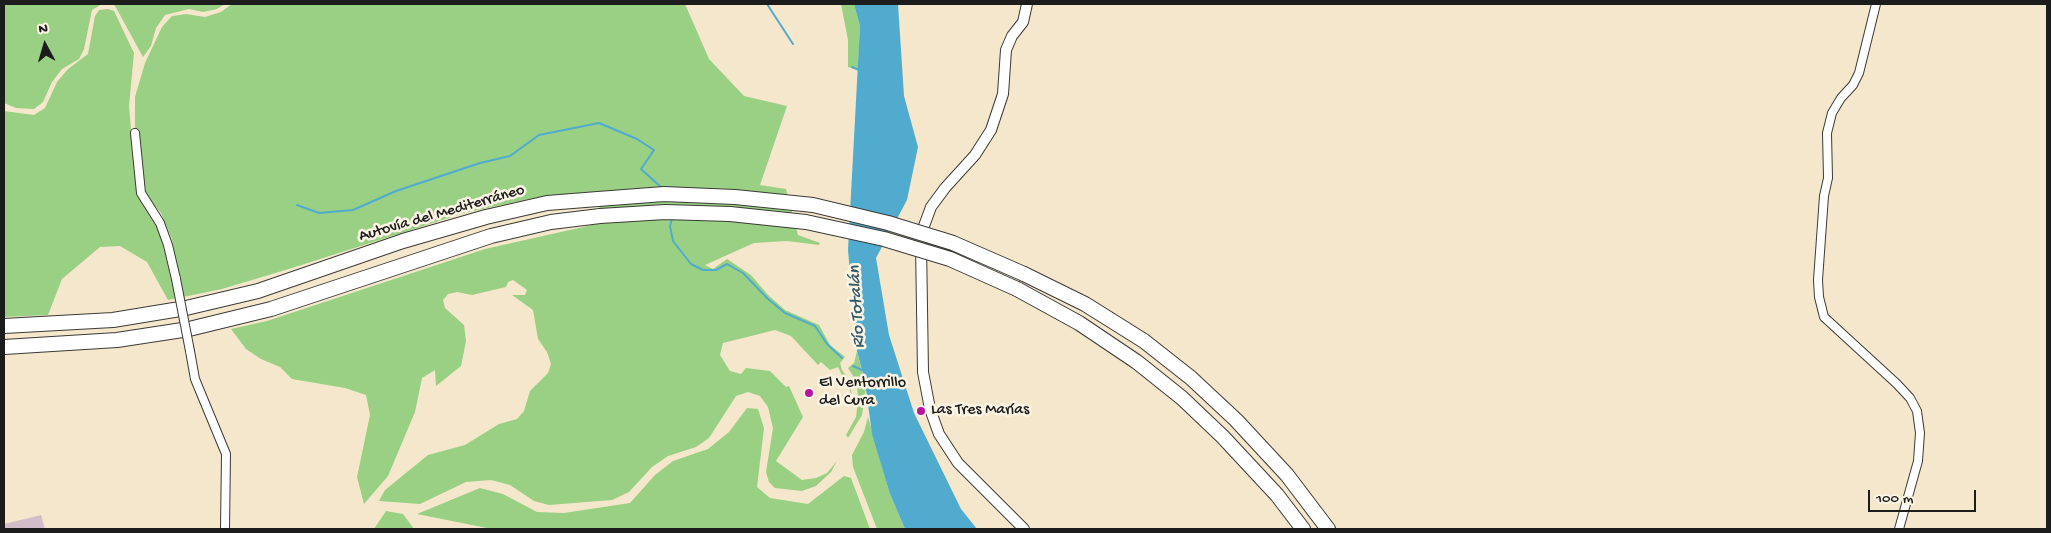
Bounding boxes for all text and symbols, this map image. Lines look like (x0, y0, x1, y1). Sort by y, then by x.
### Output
north arrow (20, 20, 70, 70)
text: N (38, 21, 49, 39)
street label: Autovía del Mediterráneo (357, 181, 527, 247)
water label: Río Totalán (845, 265, 871, 349)
place label: El Ventorrillo del Cura (819, 374, 906, 412)
marker: El Ventorrillo del Cura (803, 387, 815, 399)
place label: Las Tres Marías (931, 401, 1029, 421)
marker: Las Tres Marías (915, 405, 927, 417)
scale bar (1871, 480, 1978, 512)
text: 100 m (1876, 490, 1913, 508)

